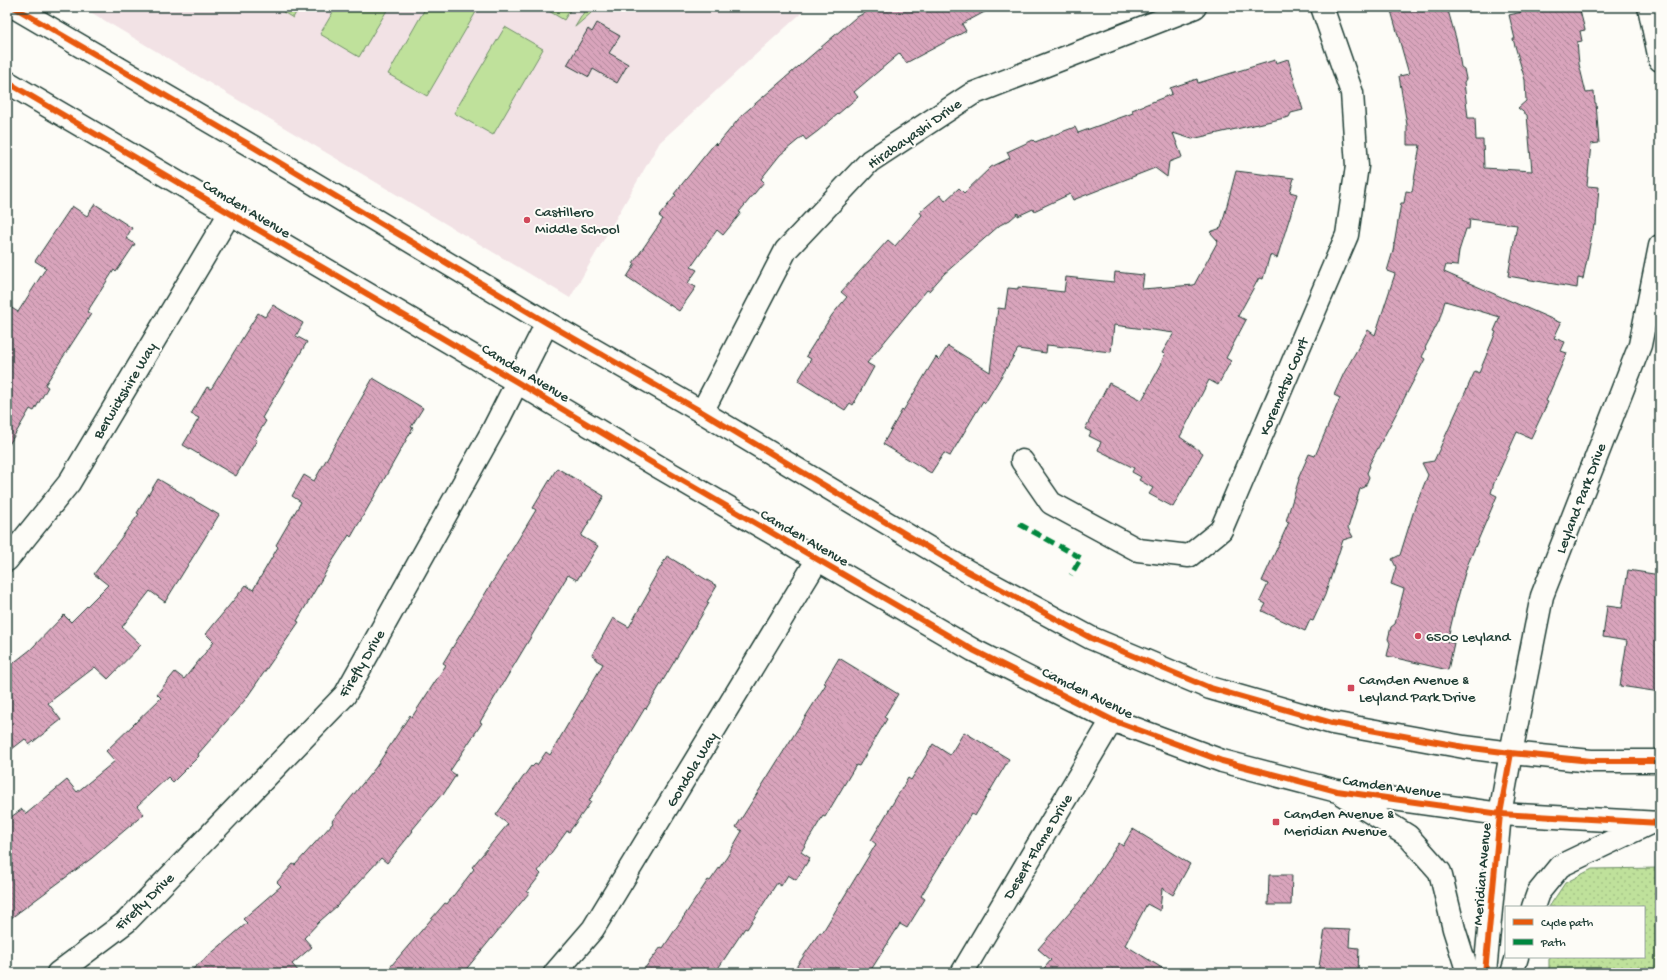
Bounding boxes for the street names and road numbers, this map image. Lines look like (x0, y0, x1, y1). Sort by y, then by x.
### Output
street label: Hirabayashi Drive (865, 95, 966, 174)
street label: Camden Avenue (199, 176, 293, 243)
street label: Korematsu Court (1256, 333, 1314, 438)
street label: Berwickshire Way (89, 339, 162, 443)
street label: Camden Avenue (478, 340, 572, 407)
street label: Leyland Park Drive (1553, 441, 1611, 556)
street label: Camden Avenue (756, 506, 852, 572)
street label: Firefly Drive (335, 627, 390, 702)
street label: Camden Avenue (1038, 664, 1136, 724)
street label: Gondola Way (663, 729, 723, 811)
street label: Camden Avenue (1341, 772, 1442, 804)
street label: Desert Flame Drive (1000, 791, 1077, 904)
street label: Meridian Avenue (1470, 822, 1496, 926)
street label: Firefly Drive (111, 870, 179, 936)

